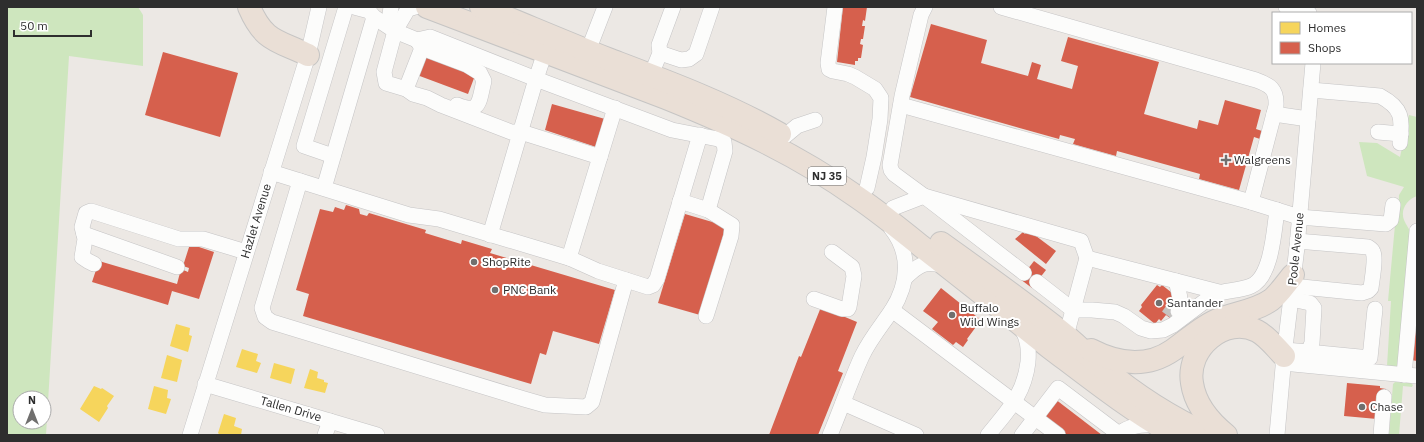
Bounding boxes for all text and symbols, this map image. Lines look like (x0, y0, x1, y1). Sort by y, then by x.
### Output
scale bar (14, 12, 91, 38)
legend (1272, 12, 1412, 64)
text: 50 m (20, 18, 48, 33)
text: Homes (1308, 20, 1346, 35)
text: Shops (1308, 40, 1341, 55)
place label: Walgreens (1234, 152, 1291, 167)
marker: Walgreens (1221, 155, 1231, 165)
road number: NJ 35 (808, 167, 846, 185)
street label: Hazlet Avenue (237, 181, 274, 260)
street label: Poole Avenue (1284, 211, 1307, 286)
place label: ShopRite (482, 254, 531, 269)
marker: ShopRite (469, 257, 479, 267)
place label: PNC Bank (503, 282, 557, 297)
marker: PNC Bank (490, 285, 500, 295)
place label: Santander (1167, 295, 1223, 310)
marker: Santander (1154, 298, 1164, 308)
place label: Buffalo Wild Wings (960, 300, 1020, 329)
marker: Buffalo Wild Wings (947, 310, 957, 320)
north arrow (12, 390, 52, 430)
text: N (28, 393, 36, 407)
street label: Tallen Drive (259, 393, 324, 425)
place label: Chase (1370, 399, 1404, 414)
marker: Chase (1357, 402, 1367, 412)

